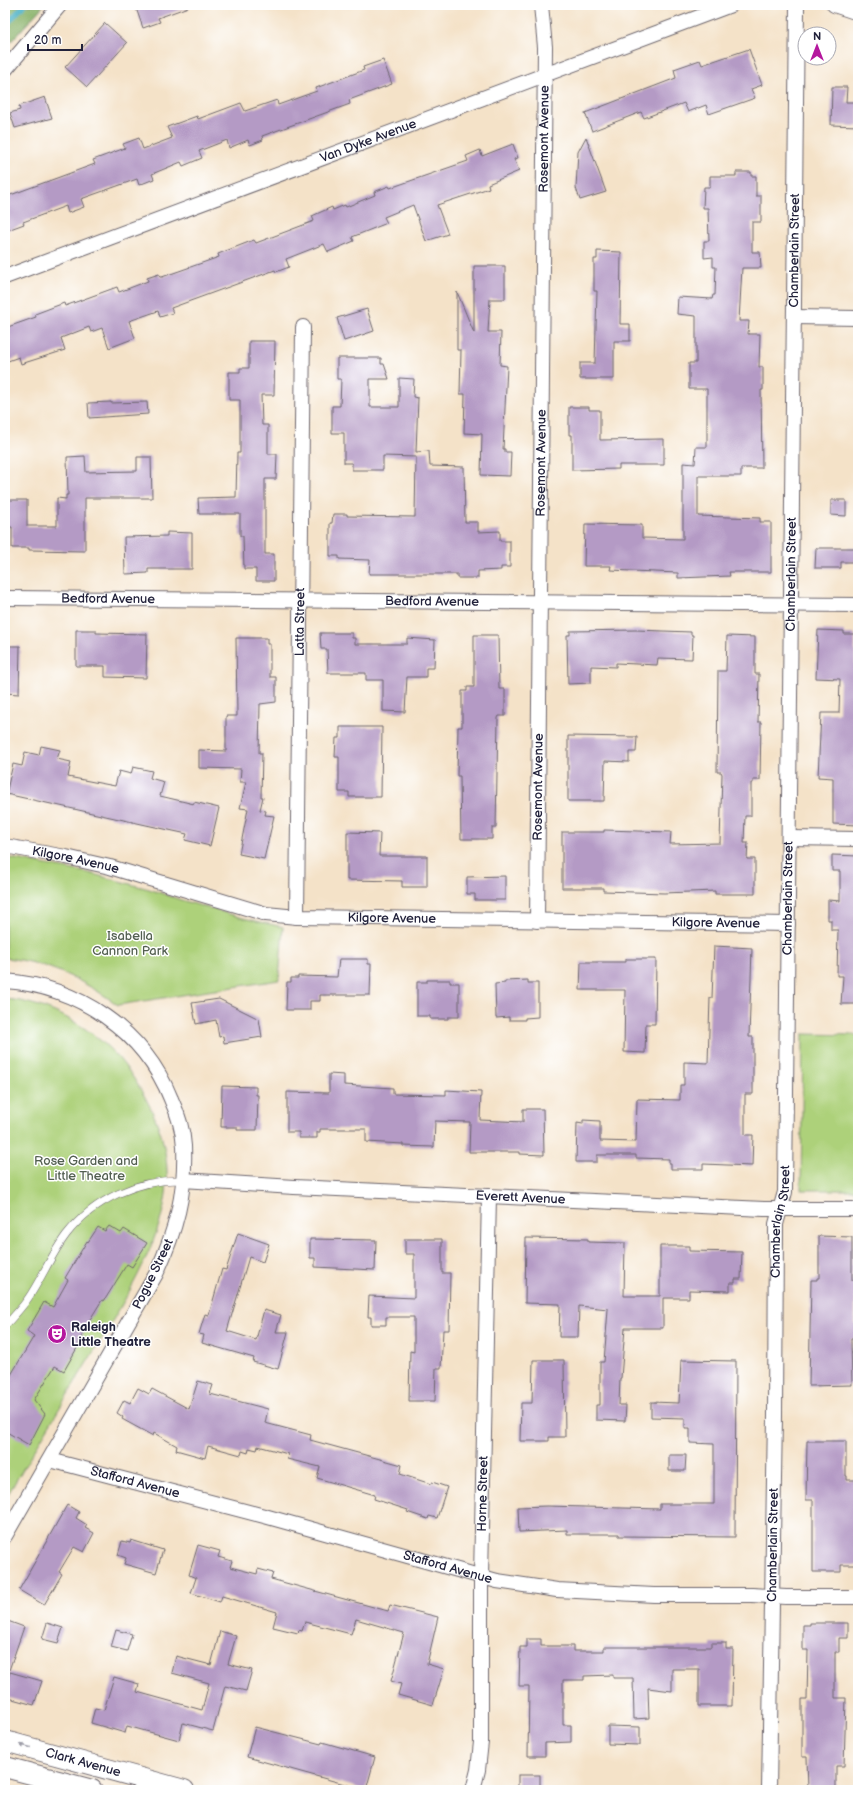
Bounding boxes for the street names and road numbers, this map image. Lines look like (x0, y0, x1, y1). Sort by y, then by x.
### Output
street label: Rosemont Avenue (536, 85, 553, 193)
street label: Van Dyke Avenue (318, 115, 419, 166)
street label: Chamberlain Street (786, 193, 803, 307)
street label: Rosemont Avenue (533, 409, 550, 517)
street label: Chamberlain Street (783, 517, 800, 631)
street label: Latta Street (292, 588, 308, 656)
street label: Bedford Avenue (61, 590, 155, 607)
street label: Bedford Avenue (385, 593, 479, 610)
street label: Rosemont Avenue (530, 733, 547, 841)
street label: Chamberlain Street (779, 841, 797, 955)
street label: Kilgore Avenue (31, 843, 121, 877)
street label: Kilgore Avenue (347, 910, 436, 927)
street label: Kilgore Avenue (671, 914, 760, 932)
street label: Chamberlain Street (768, 1165, 793, 1278)
street label: Everett Avenue (475, 1188, 566, 1208)
street label: Pogue Street (129, 1236, 177, 1312)
street label: Horne Street (474, 1456, 492, 1532)
street label: Stafford Avenue (89, 1463, 182, 1502)
street label: Chamberlain Street (764, 1488, 782, 1602)
street label: Stafford Avenue (401, 1547, 494, 1587)
street label: Clark Avenue (44, 1744, 123, 1780)

